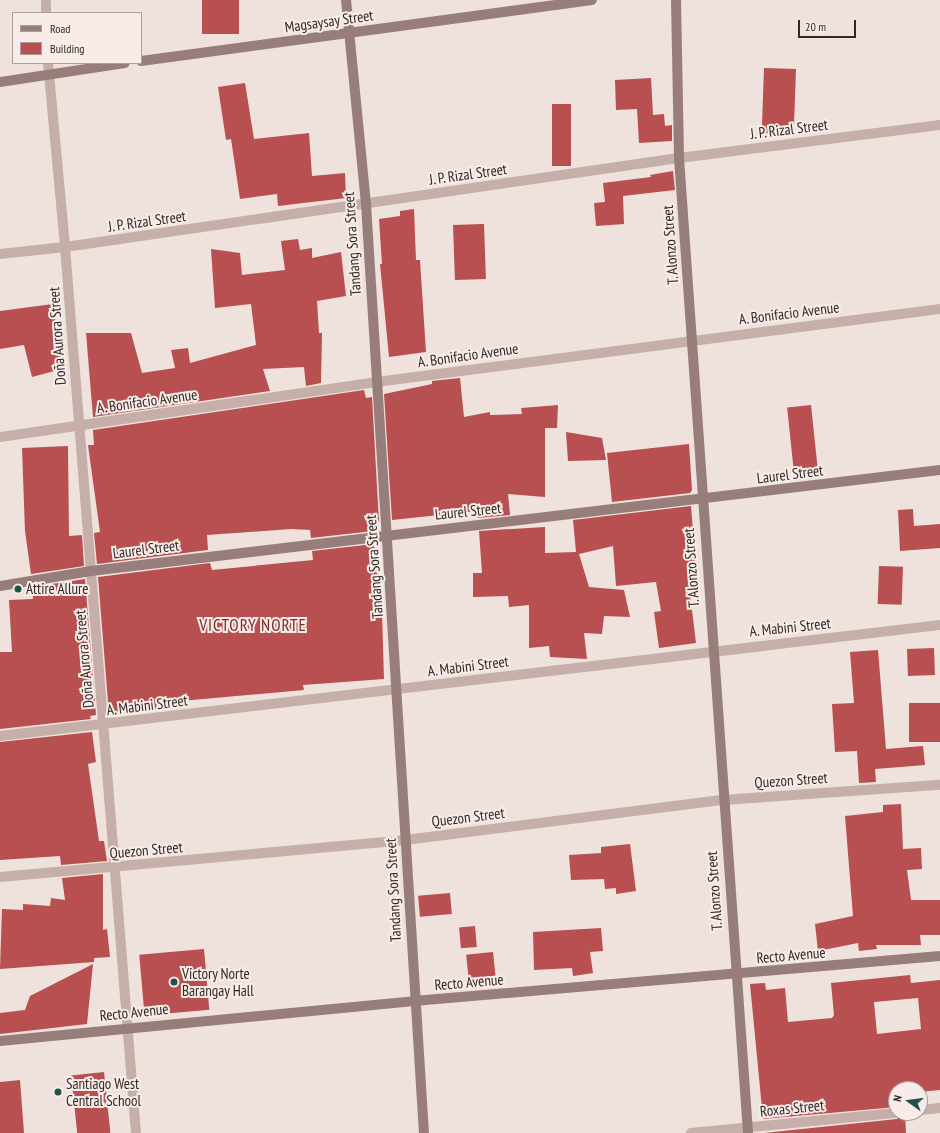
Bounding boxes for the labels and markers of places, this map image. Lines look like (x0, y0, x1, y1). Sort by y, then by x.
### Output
place label: Attire Allure (26, 580, 89, 598)
marker: Attire Allure (13, 584, 23, 594)
place label: Victory Norte Barangay Hall (182, 964, 254, 999)
marker: Victory Norte Barangay Hall (169, 977, 179, 987)
place label: Santiago West Central School (66, 1074, 141, 1109)
marker: Santiago West Central School (53, 1087, 63, 1097)

